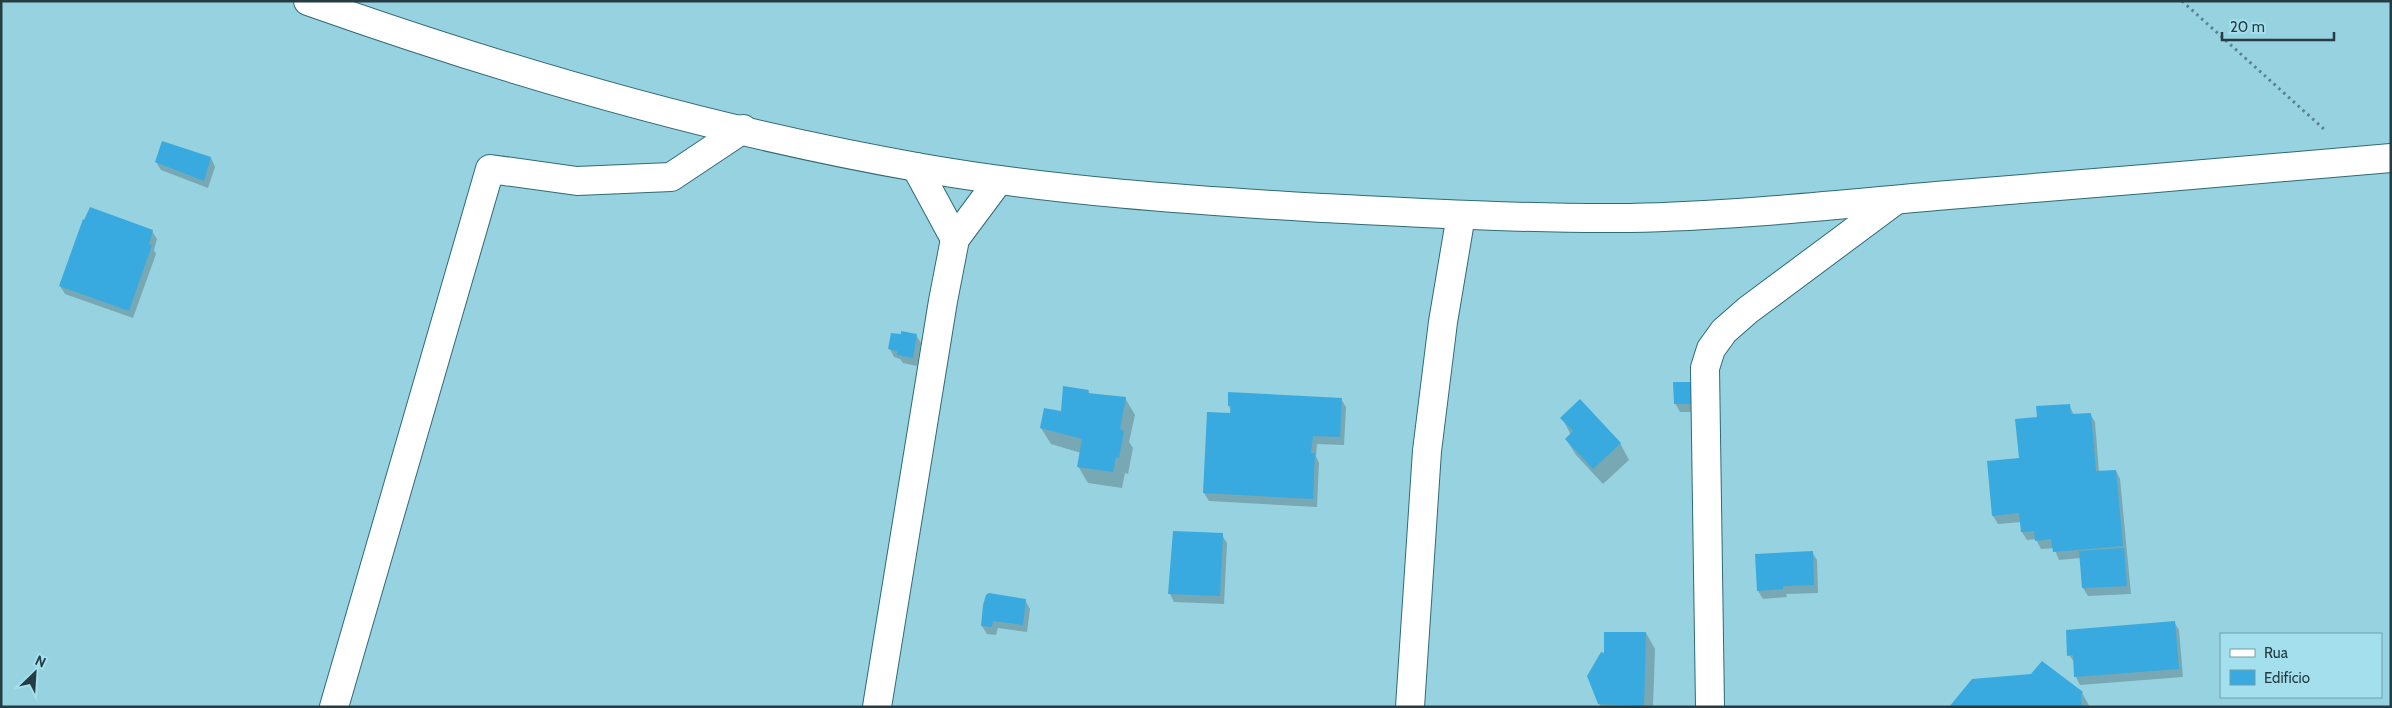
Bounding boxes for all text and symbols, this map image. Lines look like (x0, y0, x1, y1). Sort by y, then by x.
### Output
scale bar (2222, 10, 2334, 42)
text: 20 m (2230, 18, 2265, 36)
legend (2220, 633, 2382, 698)
text: Rua (2264, 644, 2289, 662)
north arrow (10, 648, 60, 698)
text: N (32, 651, 49, 671)
text: Edifício (2264, 669, 2310, 687)

